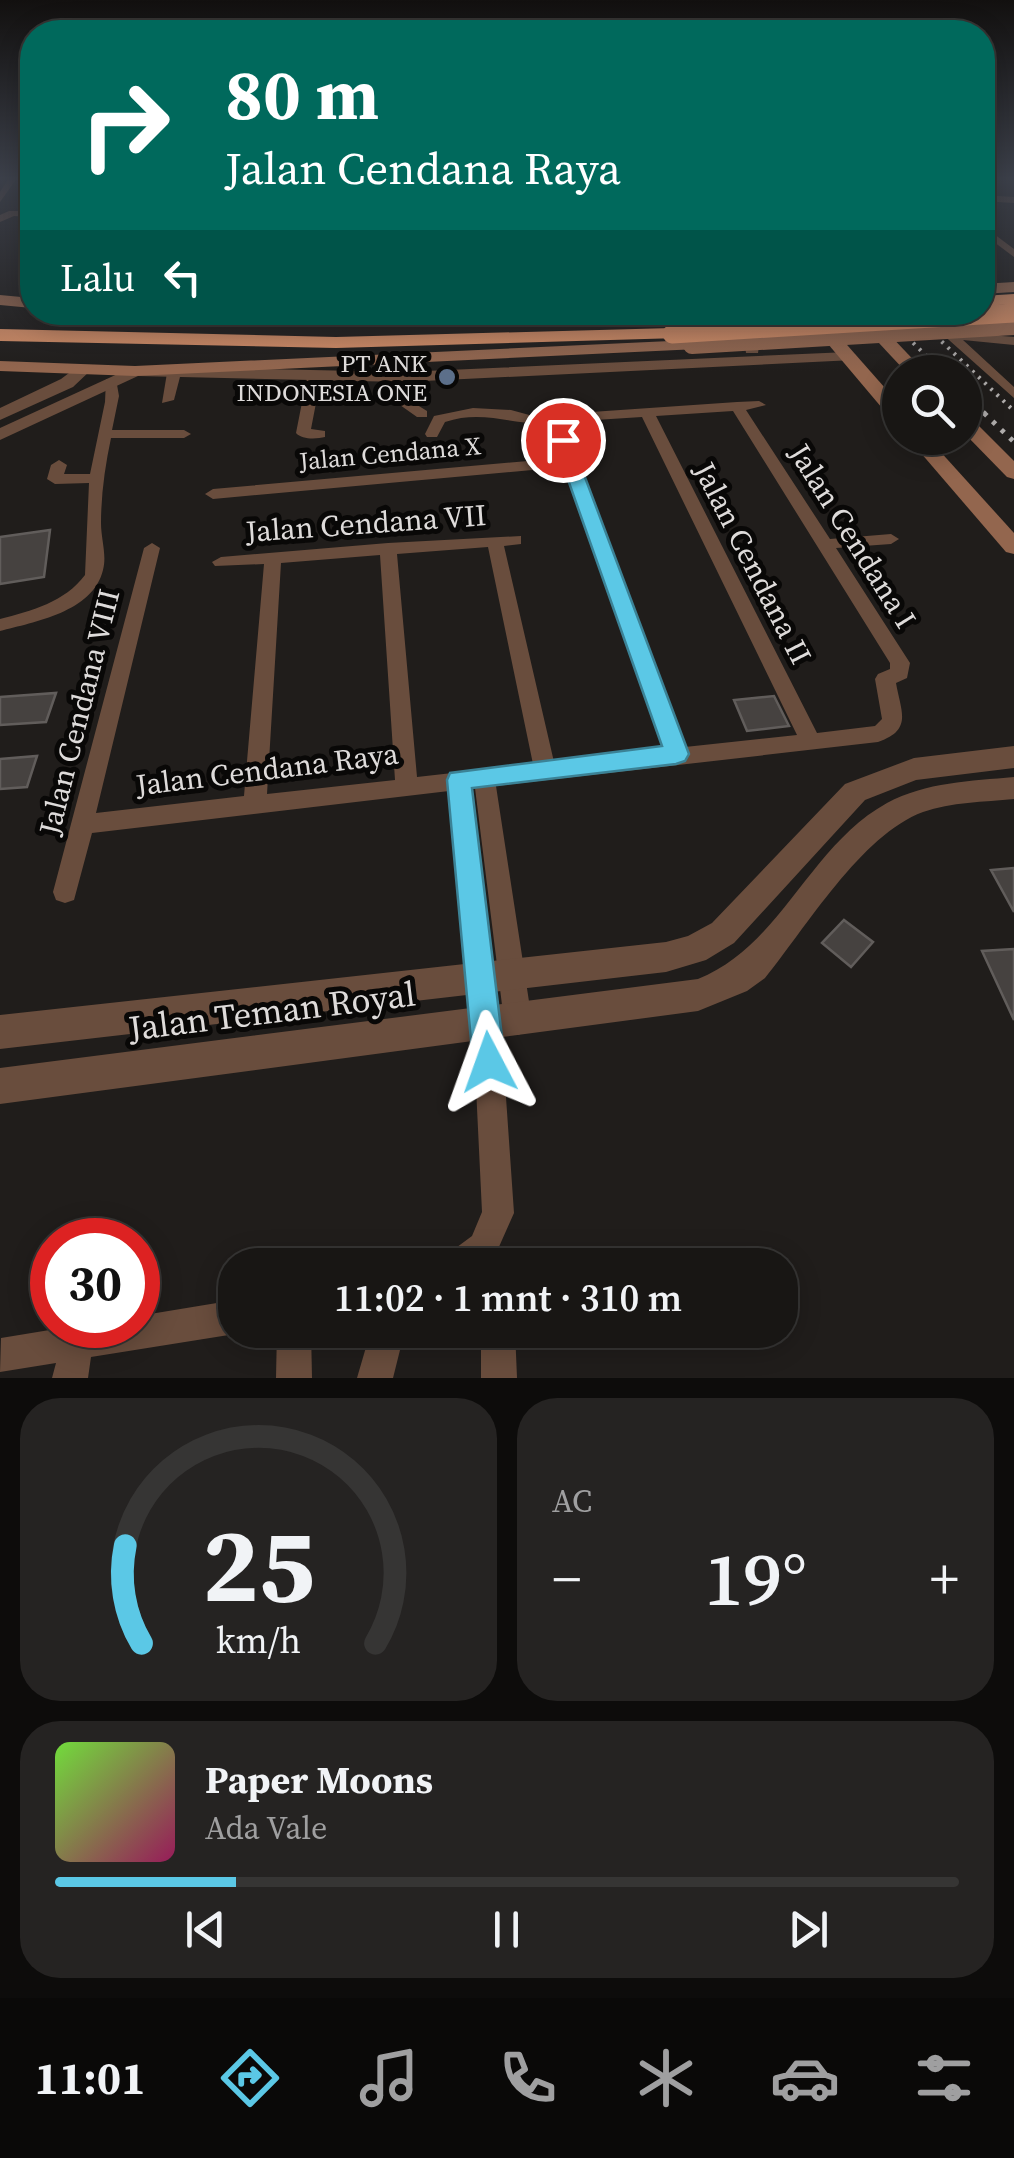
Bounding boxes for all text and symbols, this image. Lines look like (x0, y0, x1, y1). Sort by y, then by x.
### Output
text: 80 m (225, 46, 379, 142)
icon: right (60, 60, 190, 190)
text: Jalan Cendana Raya (225, 137, 621, 199)
icon: left (155, 250, 210, 305)
text: Lalu (60, 252, 135, 304)
place label: PT ANK INDONESIA ONE (237, 346, 427, 409)
map controls (882, 355, 982, 455)
button: search (882, 355, 982, 455)
marker: PT ANK INDONESIA ONE (436, 366, 458, 388)
pin (521, 398, 606, 483)
icon: arrive (536, 413, 591, 468)
street label: Jalan Cendana X (297, 428, 482, 478)
street label: Jalan Cendana I (779, 435, 926, 636)
street label: Jalan Cendana II (684, 454, 822, 671)
street label: Jalan Cendana VII (243, 494, 488, 552)
street label: Jalan Cendana VIII (28, 585, 129, 840)
street label: Jalan Cendana Raya (133, 732, 401, 806)
street label: Jalan Teman Royal (125, 970, 418, 1053)
position arrow (437, 1010, 541, 1114)
speed limit sign: 30 (30, 1218, 160, 1348)
text: 11:02 · 1 mnt · 310 m (334, 1272, 682, 1324)
text: AC (552, 1479, 592, 1523)
text: 25 (202, 1493, 315, 1636)
text: 19° (704, 1527, 807, 1630)
text: − (552, 1541, 581, 1616)
text: + (930, 1541, 959, 1616)
text: km/h (216, 1616, 301, 1665)
text: Paper Moons (205, 1754, 433, 1806)
text: Ada Vale (205, 1806, 327, 1850)
icon: previous (178, 1902, 233, 1957)
icon: pause (479, 1902, 534, 1957)
icon: next (781, 1902, 836, 1957)
icon: directions (215, 2043, 285, 2113)
icon: music (354, 2043, 424, 2113)
icon: phone (493, 2043, 563, 2113)
icon: climate (631, 2043, 701, 2113)
icon: car (770, 2043, 840, 2113)
icon: filters (909, 2043, 979, 2113)
text: 11:01 (34, 2047, 146, 2109)

